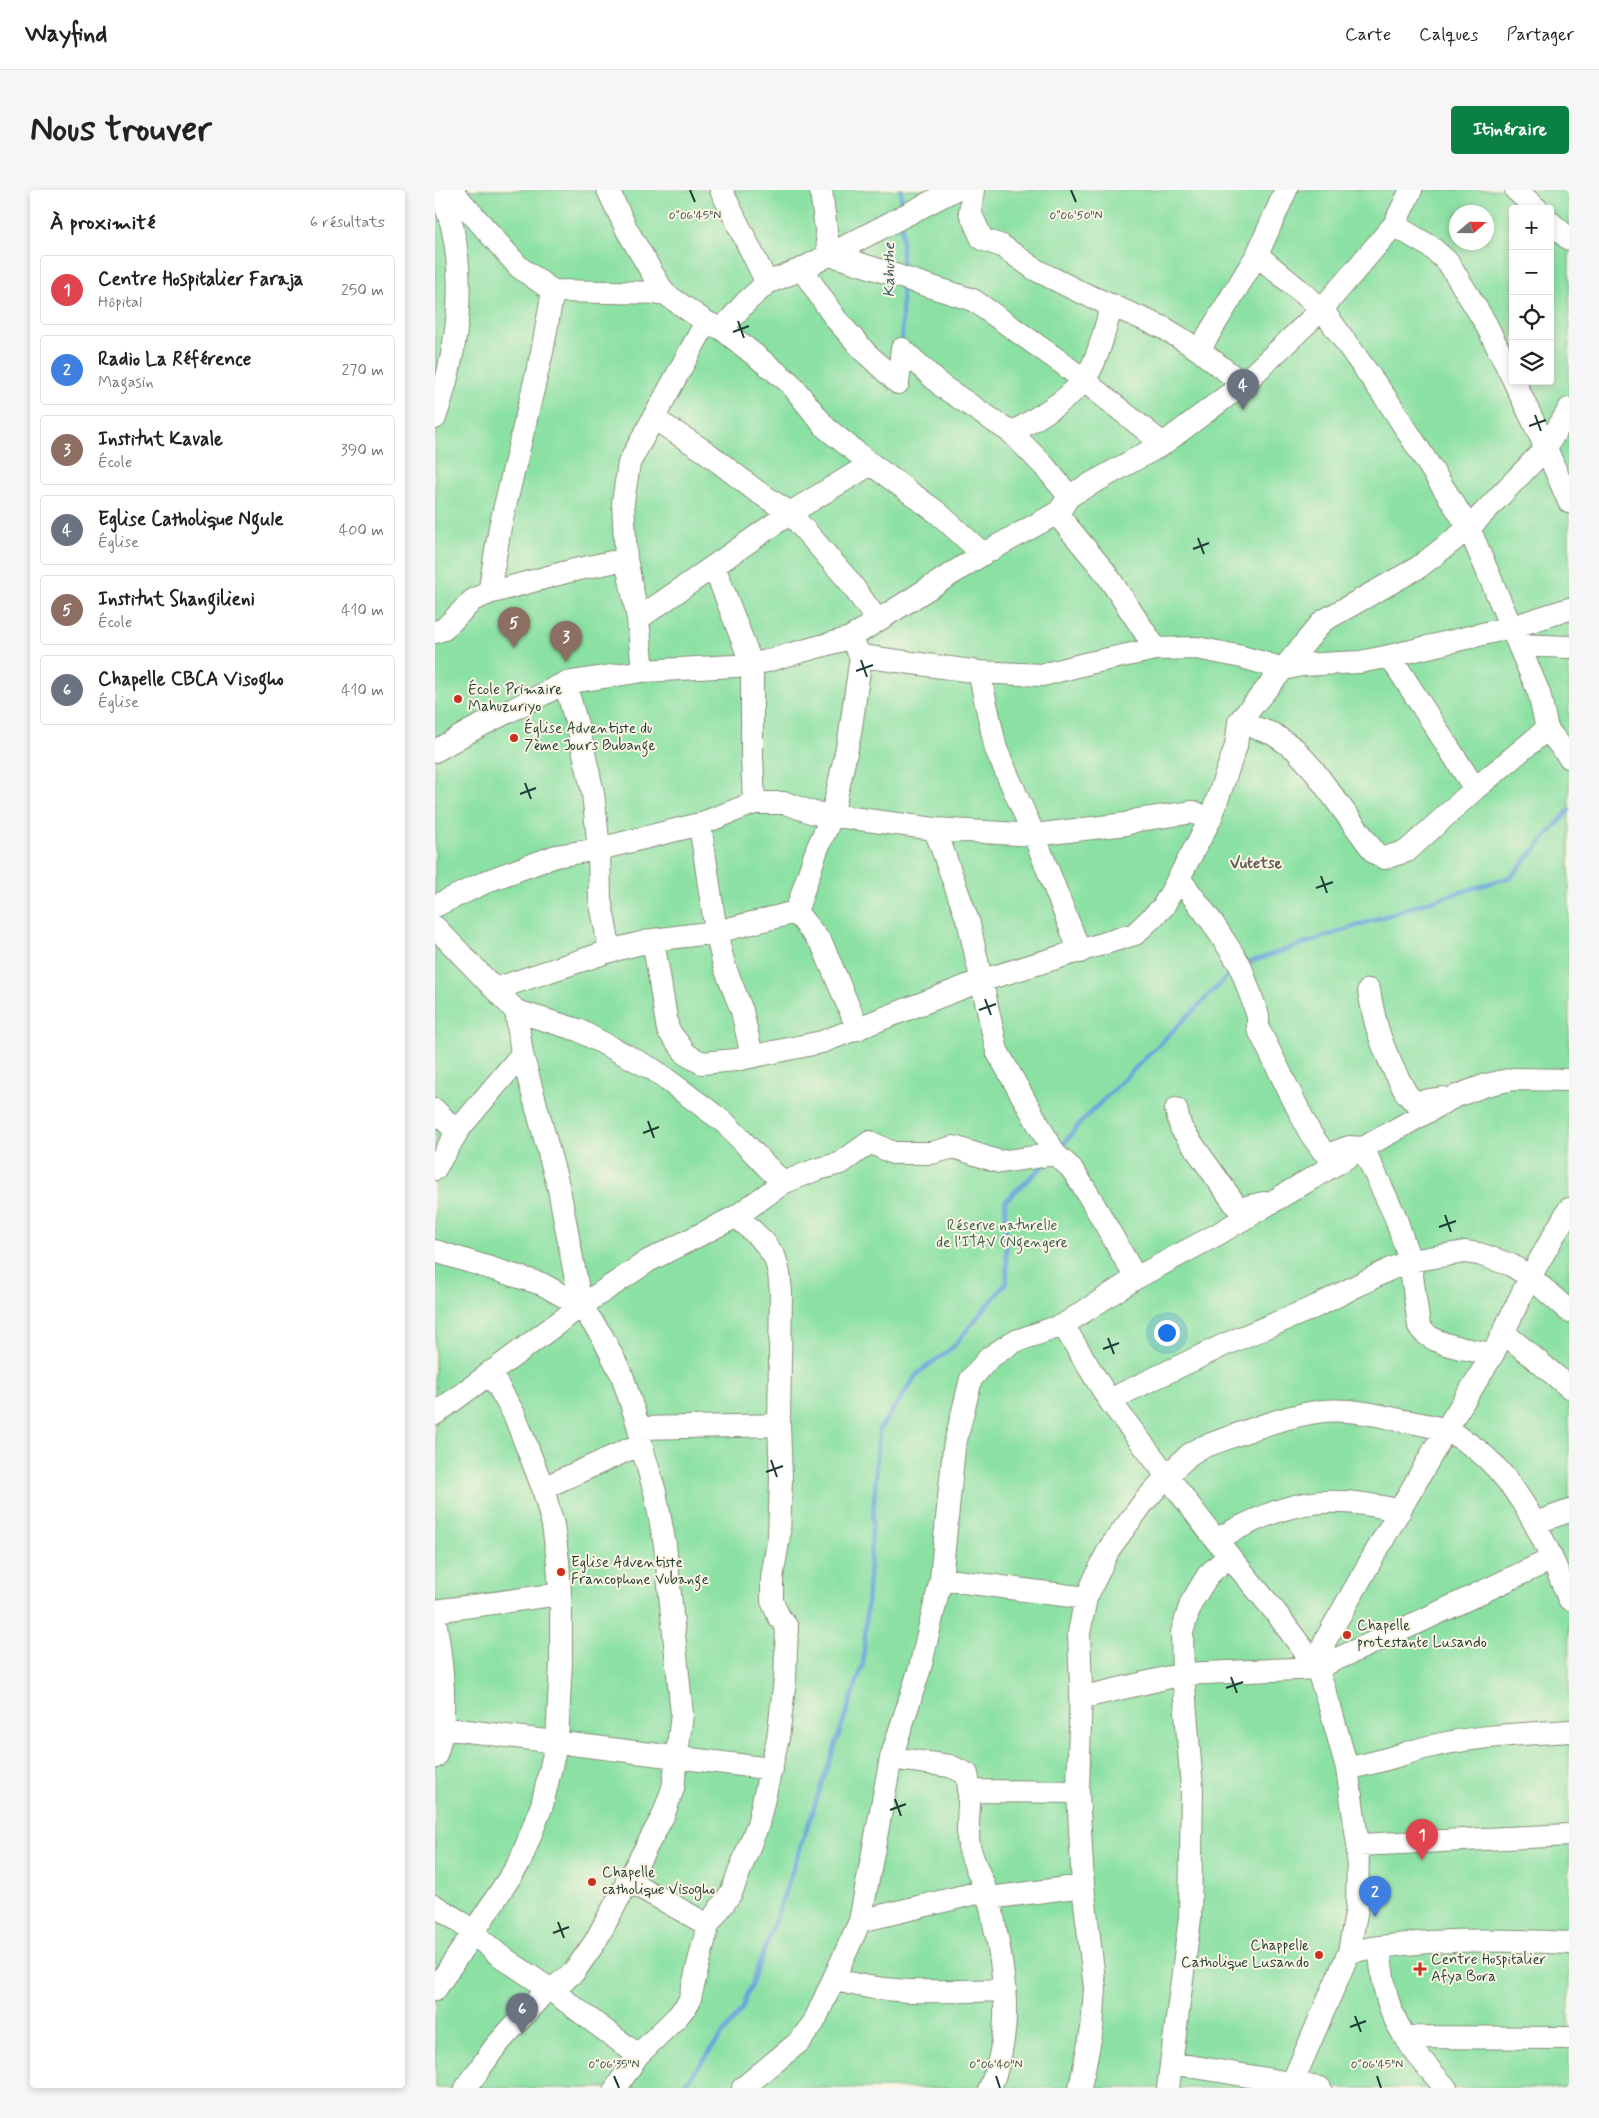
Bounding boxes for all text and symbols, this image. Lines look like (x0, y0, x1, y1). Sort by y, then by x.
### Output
text: Wayfind (25, 19, 107, 50)
text: Carte (1345, 23, 1391, 47)
text: Calques (1419, 23, 1478, 47)
text: Partager (1506, 23, 1574, 47)
button: Itinéraire (1451, 106, 1569, 154)
text: Nous trouver (30, 107, 212, 153)
north arrow (1449, 205, 1494, 250)
map controls (1509, 205, 1554, 385)
button: + (1509, 205, 1554, 250)
text: 0°06'45"N (669, 208, 721, 224)
text: 0°06'50"N (1049, 208, 1103, 224)
text: À proximité (50, 209, 156, 237)
text: 6 résultats (310, 212, 385, 233)
water label: Kahuthe (879, 241, 900, 297)
button: − (1509, 250, 1554, 295)
text: Centre Hospitalier Faraja (98, 267, 304, 292)
text: 1 (63, 280, 71, 301)
text: 250 m (341, 280, 384, 301)
text: Hôpital (98, 292, 142, 313)
button: locate (1509, 295, 1554, 340)
button: layers (1509, 340, 1554, 385)
text: Radio La Référence (98, 347, 251, 372)
text: 2 (63, 360, 71, 381)
text: 270 m (341, 360, 384, 381)
pin: 4 (1227, 369, 1259, 410)
text: Magasin (98, 372, 154, 393)
text: Institut Kavale (98, 427, 223, 452)
text: 3 (63, 440, 71, 461)
text: 390 m (341, 440, 384, 461)
text: École (98, 452, 132, 473)
text: Eglise Catholique Ngule (98, 507, 284, 532)
text: 4 (62, 520, 72, 541)
text: 400 m (339, 520, 384, 541)
text: Église (98, 532, 139, 553)
text: Institut Shangilieni (98, 587, 255, 612)
text: 5 (62, 600, 72, 621)
text: 410 m (341, 600, 384, 621)
pin: 5 (498, 607, 530, 648)
text: École (98, 612, 132, 633)
pin: 3 (550, 621, 582, 662)
text: Chapelle CBCA Visogho (98, 667, 284, 692)
place label: École Primaire Mahuzuriyo (468, 679, 562, 717)
text: 6 (63, 680, 71, 701)
text: 410 m (341, 680, 384, 701)
text: Église (98, 692, 139, 713)
marker: École Primaire Mahuzuriyo (452, 693, 464, 705)
place label: Église Adventiste du 7ème Jours Bubange (524, 718, 656, 757)
marker: Église Adventiste du 7ème Jours Bubange (508, 732, 520, 744)
district label: Vutetse (1230, 853, 1282, 874)
park label: Réserve naturelle de l'ITAV (Ngengere (936, 1216, 1068, 1254)
your location (1154, 1320, 1180, 1346)
place label: Eglise Adventiste Francophone Vubange (571, 1553, 709, 1591)
marker: Eglise Adventiste Francophone Vubange (555, 1566, 567, 1578)
place label: Chapelle protestante Lusando (1357, 1616, 1487, 1653)
marker: Chapelle protestante Lusando (1341, 1629, 1353, 1641)
pin: 1 (1406, 1819, 1438, 1860)
place label: Chapelle catholique Visogho (602, 1863, 715, 1901)
marker: Chapelle catholique Visogho (586, 1876, 598, 1888)
pin: 2 (1359, 1876, 1391, 1917)
place label: Chappelle Catholique Lusando (1181, 1936, 1309, 1973)
marker: Chappelle Catholique Lusando (1313, 1949, 1325, 1961)
place label: Centre Hospitalier Afya Bora (1431, 1950, 1546, 1987)
marker: Centre Hospitalier Afya Bora (1413, 1962, 1427, 1976)
pin: 6 (506, 1993, 538, 2034)
text: 0°06'35"N (589, 2057, 639, 2073)
text: 0°06'40"N (970, 2057, 1022, 2073)
text: 0°06'45"N (1351, 2057, 1403, 2073)

